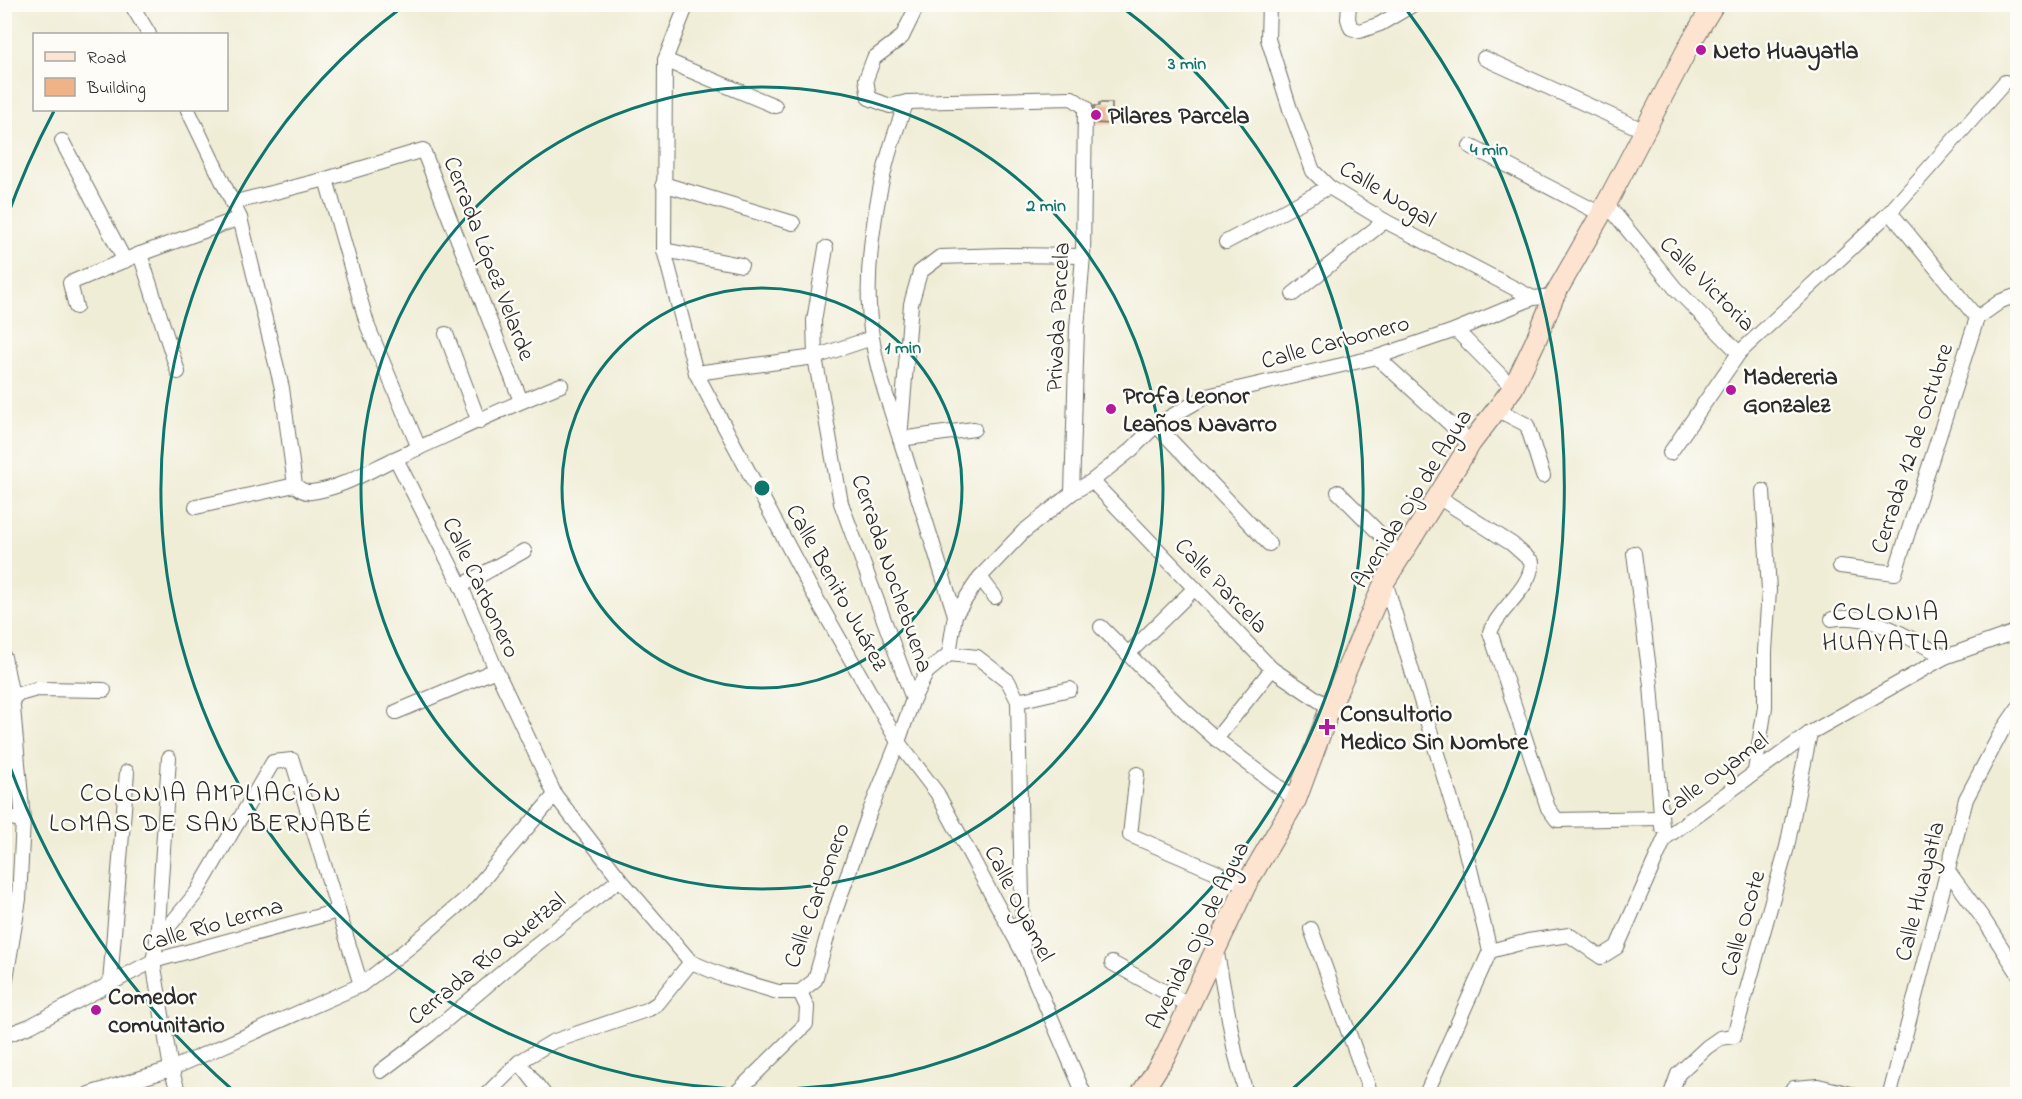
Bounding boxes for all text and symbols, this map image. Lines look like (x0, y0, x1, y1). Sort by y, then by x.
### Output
legend (33, 33, 228, 111)
place label: Neto Huayatla (1713, 35, 1858, 71)
marker: Neto Huayatla (1694, 43, 1708, 57)
text: Road (87, 46, 126, 72)
text: 3 min (1167, 52, 1206, 78)
text: Building (86, 76, 146, 103)
place label: Pilares Parcela (1108, 100, 1249, 135)
marker: Pilares Parcela (1089, 108, 1103, 122)
text: 4 min (1470, 138, 1508, 164)
street label: Cerrada López Velarde (433, 152, 543, 366)
street label: Calle Nogal (1332, 152, 1442, 238)
text: 2 min (1025, 194, 1066, 220)
street label: Calle Victoria (1650, 229, 1762, 341)
street label: Privada Parcela (1038, 241, 1081, 393)
street label: Calle Carbonero (1258, 307, 1414, 380)
text: 1 min (885, 336, 921, 362)
street label: Cerrada 12 de Octubre (1863, 339, 1964, 558)
place label: Madereria Gonzalez (1743, 361, 1838, 424)
place label: Profa Leonor Leaños Navarro (1123, 380, 1277, 443)
marker: Madereria Gonzalez (1724, 383, 1738, 397)
marker: Profa Leonor Leaños Navarro (1104, 402, 1118, 416)
street label: Avenida Ojo de Agua (1344, 403, 1482, 596)
street label: Cerrada Nochebuena (840, 470, 941, 678)
centre of rings (752, 478, 772, 498)
street label: Calle Benito Juárez (775, 498, 897, 679)
street label: Calle Carbonero (432, 512, 528, 664)
street label: Calle Parcela (1165, 531, 1275, 643)
district label: COLONIA HUAYATLA (1822, 595, 1950, 663)
place label: Consultorio Medico Sin Nombre (1340, 698, 1529, 761)
marker: Consultorio Medico Sin Nombre (1318, 718, 1336, 736)
street label: Calle Oyamel (1654, 725, 1777, 828)
district label: COLONIA AMPLIACIÓN LOMAS DE SAN BERNABÉ (49, 776, 373, 844)
street label: Calle Carbonero (776, 818, 861, 973)
street label: Calle Huayatla (1887, 818, 1957, 965)
street label: Avenida Ojo de Agua (1138, 836, 1260, 1036)
street label: Calle Oyamel (973, 840, 1062, 969)
street label: Calle Ocote (1713, 866, 1776, 981)
street label: Cerrada Río Quetzal (401, 885, 574, 1035)
street label: Calle Río Lerma (138, 890, 288, 963)
place label: Comedor comunitario (108, 981, 225, 1044)
marker: Comedor comunitario (89, 1003, 103, 1017)

